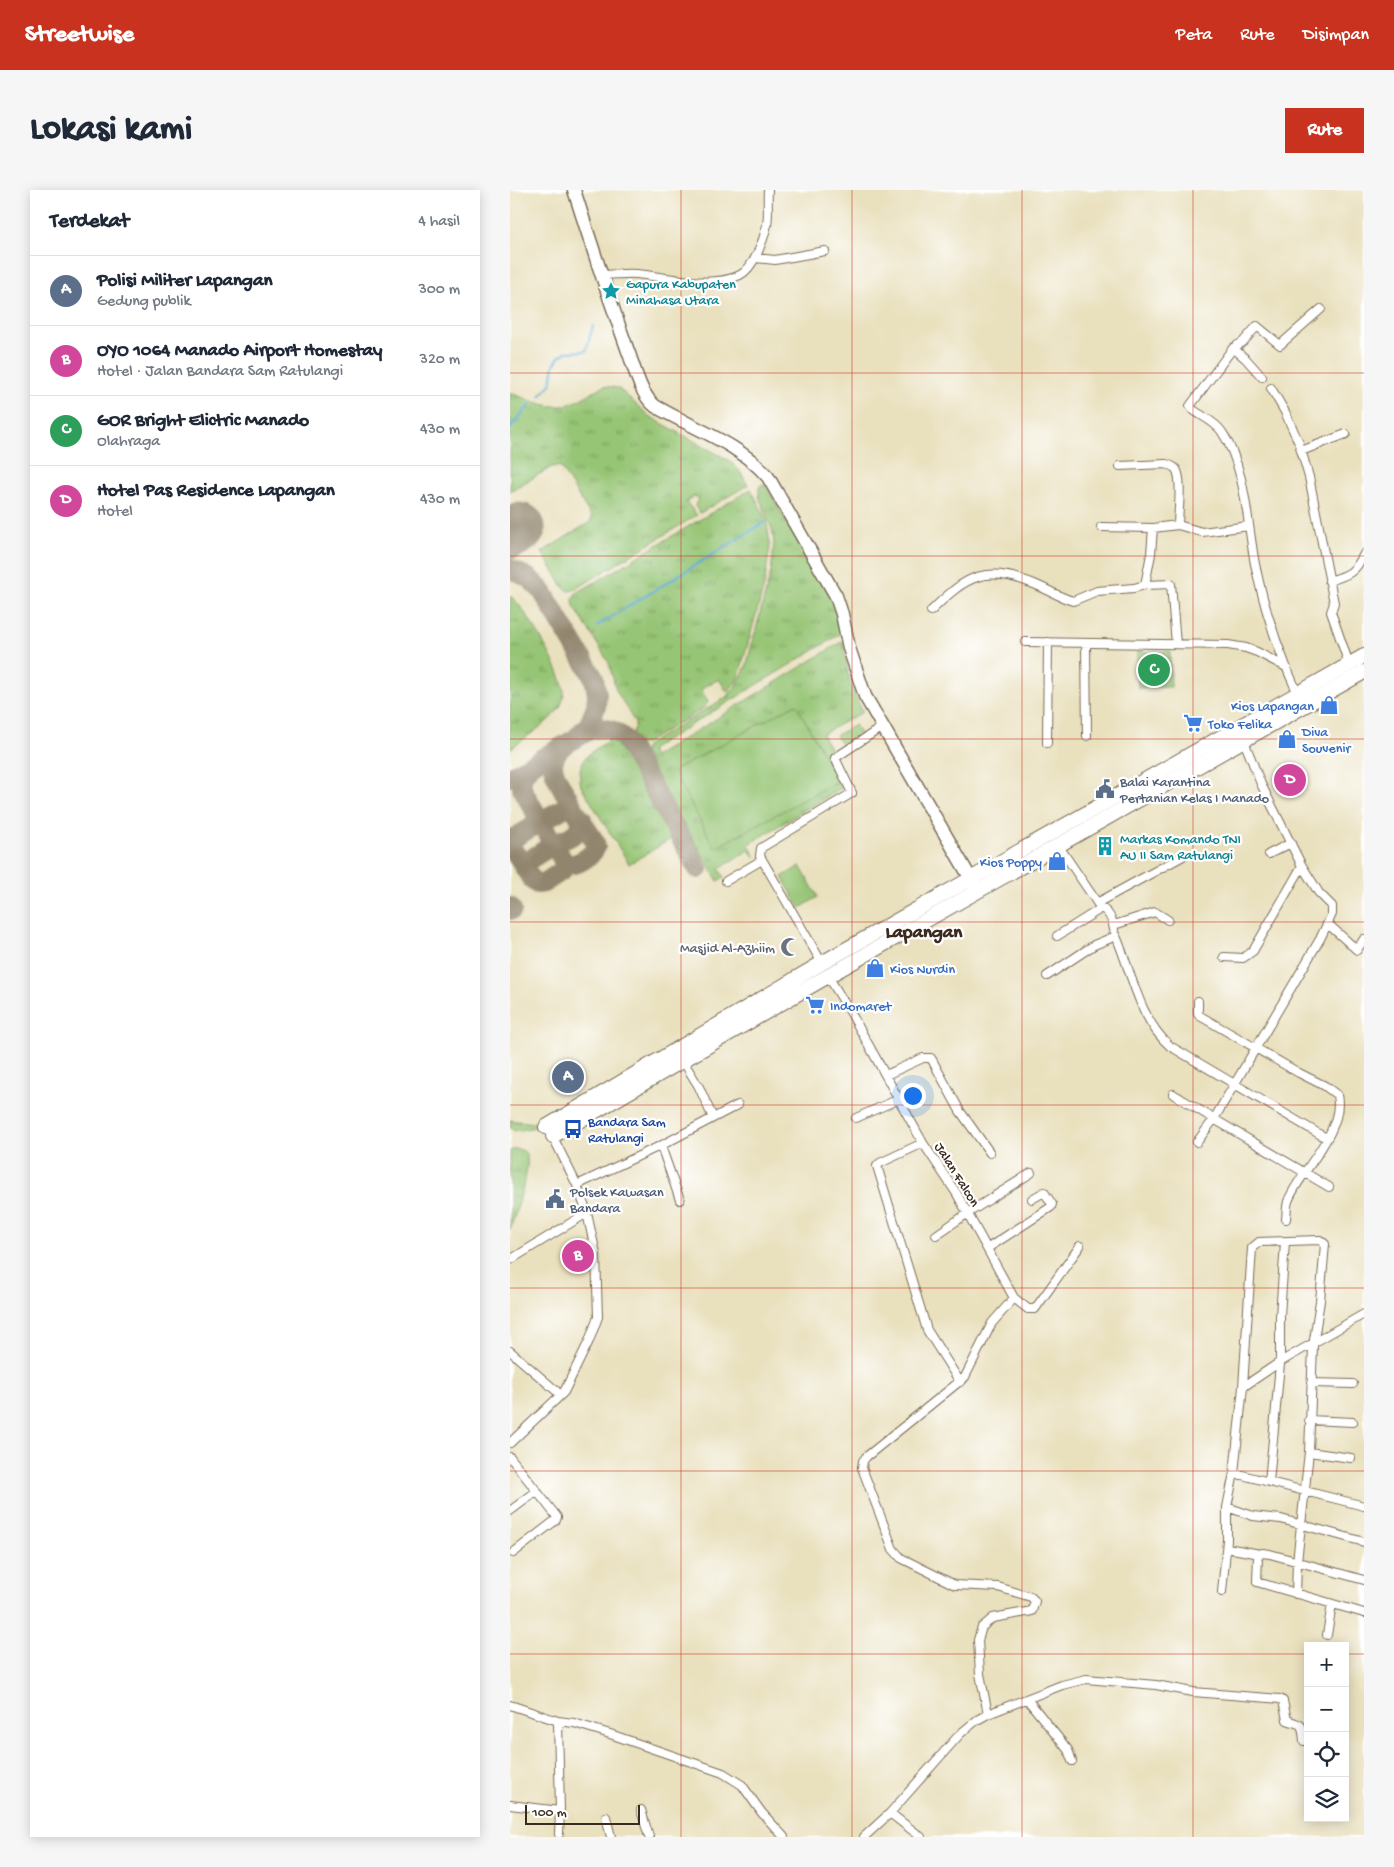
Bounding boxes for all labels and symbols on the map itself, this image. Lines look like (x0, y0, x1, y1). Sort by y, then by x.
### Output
place label: Gapura Kabupaten Minahasa Utara (626, 277, 736, 310)
place icon: Gapura Kabupaten Minahasa Utara (600, 280, 622, 302)
pin: C (1138, 651, 1170, 689)
shop icon: Kios Lapangan (1318, 694, 1340, 716)
place label: Kios Lapangan (1231, 699, 1314, 716)
supermarket icon: Toko Felika (1182, 712, 1204, 734)
place label: Toko Felika (1207, 717, 1273, 734)
place label: Diva Souvenir (1301, 725, 1351, 758)
shop icon: Diva Souvenir (1276, 728, 1298, 750)
pin: D (1274, 761, 1306, 799)
place label: Balai Karantina Pertanian Kelas I Manado (1119, 775, 1269, 808)
public building icon: Balai Karantina Pertanian Kelas I Manado (1094, 778, 1116, 800)
place label: Markas Komando TNI AU II Sam Ratulangi (1120, 832, 1241, 865)
building icon: Markas Komando TNI AU II Sam Ratulangi (1094, 835, 1116, 857)
shop icon: Kios Poppy (1046, 850, 1068, 872)
place label: Kios Poppy (980, 855, 1042, 872)
district label: Lapangan (886, 922, 963, 945)
mosque icon: Masjid Al-Azhiim (779, 936, 801, 958)
place label: Masjid Al-Azhiim (680, 941, 775, 958)
shop icon: Kios Nurdin (864, 957, 886, 979)
place label: Kios Nurdin (890, 962, 955, 979)
supermarket icon: Indomaret (804, 994, 826, 1016)
place label: Indomaret (830, 999, 892, 1016)
pin: A (552, 1058, 584, 1096)
your location (900, 1083, 926, 1109)
place label: Bandara Sam Ratulangi (587, 1115, 666, 1148)
bus stop icon: Bandara Sam Ratulangi (562, 1118, 584, 1140)
street label: Jalan Falcon (929, 1140, 983, 1211)
place label: Polsek Kawasan Bandara (569, 1185, 664, 1218)
public building icon: Polsek Kawasan Bandara (544, 1188, 566, 1210)
pin: B (562, 1237, 594, 1275)
scale bar (525, 1802, 640, 1825)

